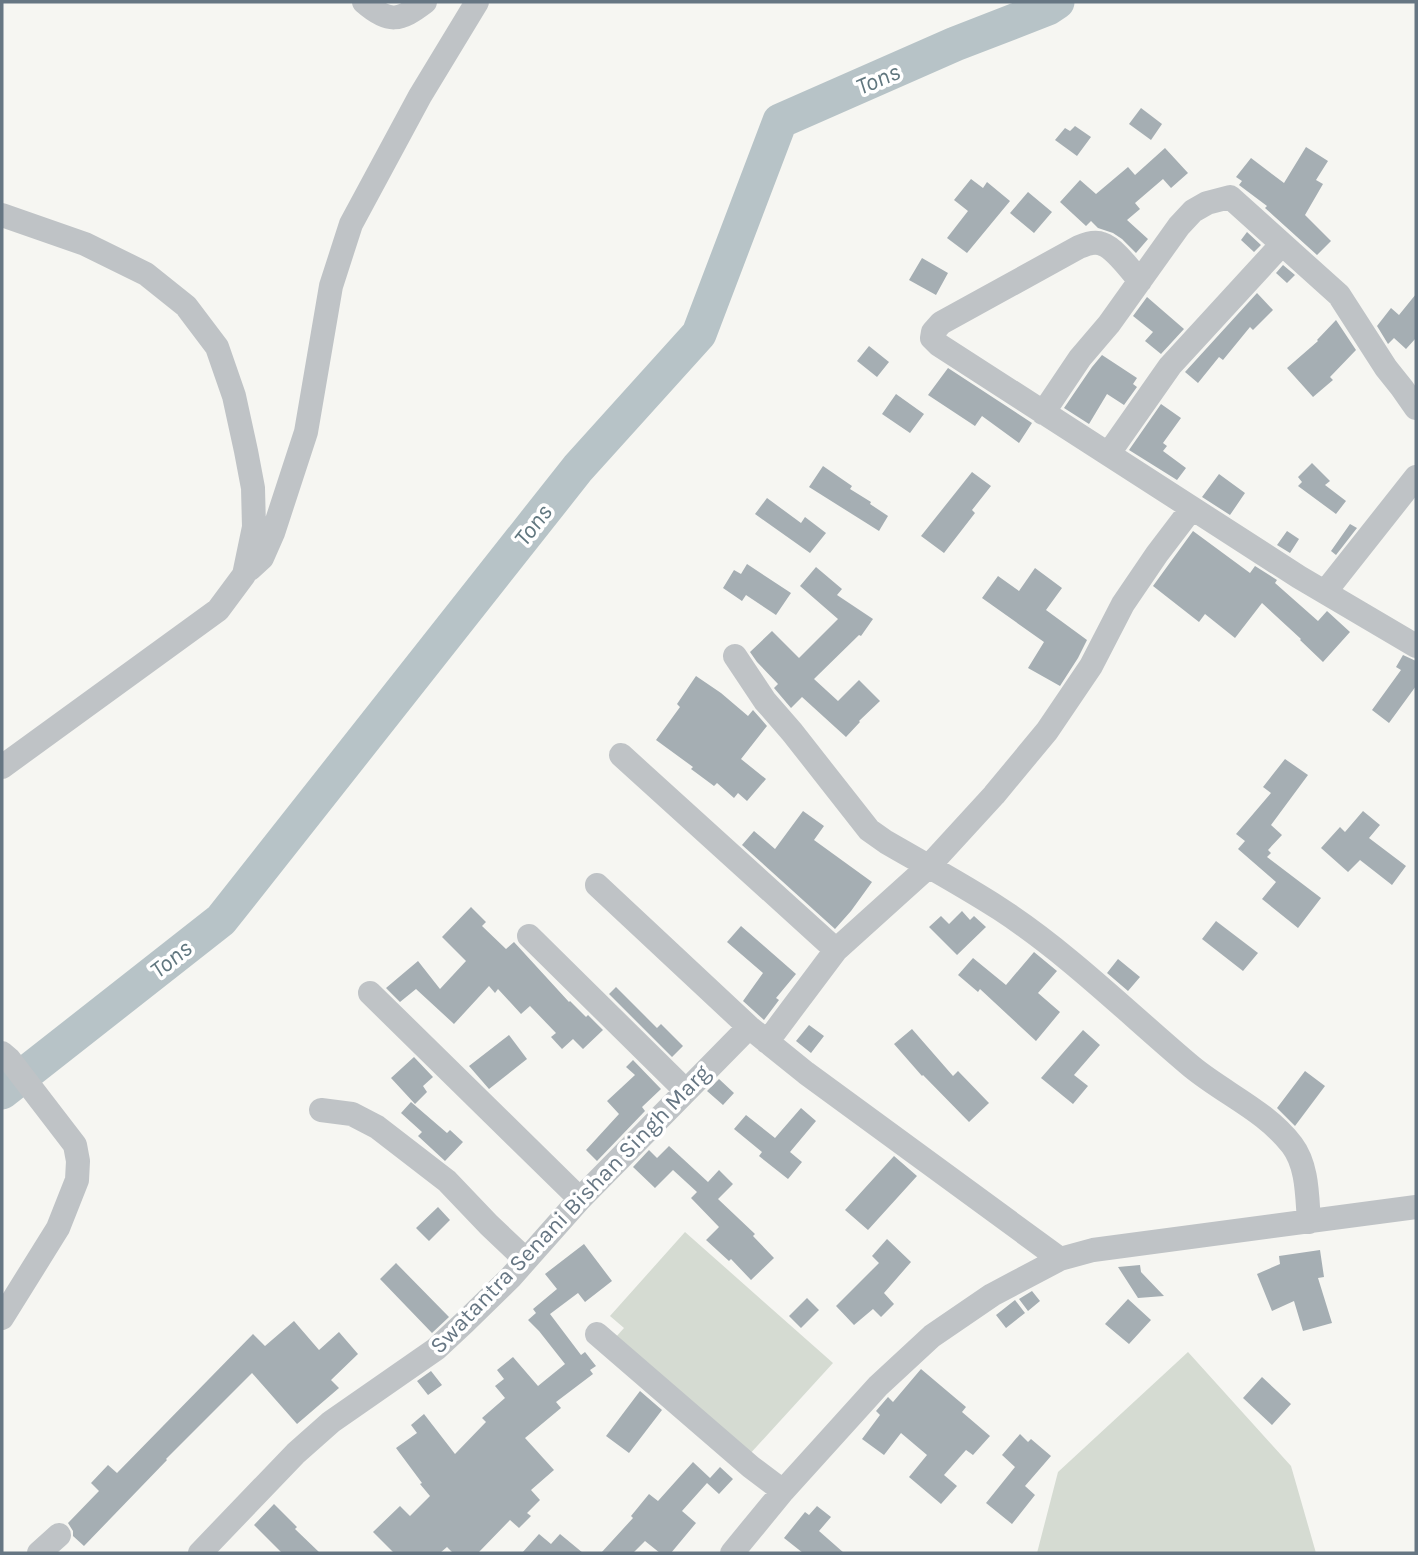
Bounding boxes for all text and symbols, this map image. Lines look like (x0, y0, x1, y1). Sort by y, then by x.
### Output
water label: Tons (852, 57, 904, 101)
water label: Tons (508, 499, 558, 551)
water label: Tons (145, 934, 197, 984)
street label: Swatantra Senani Bishan Singh Marg (424, 1059, 716, 1359)

